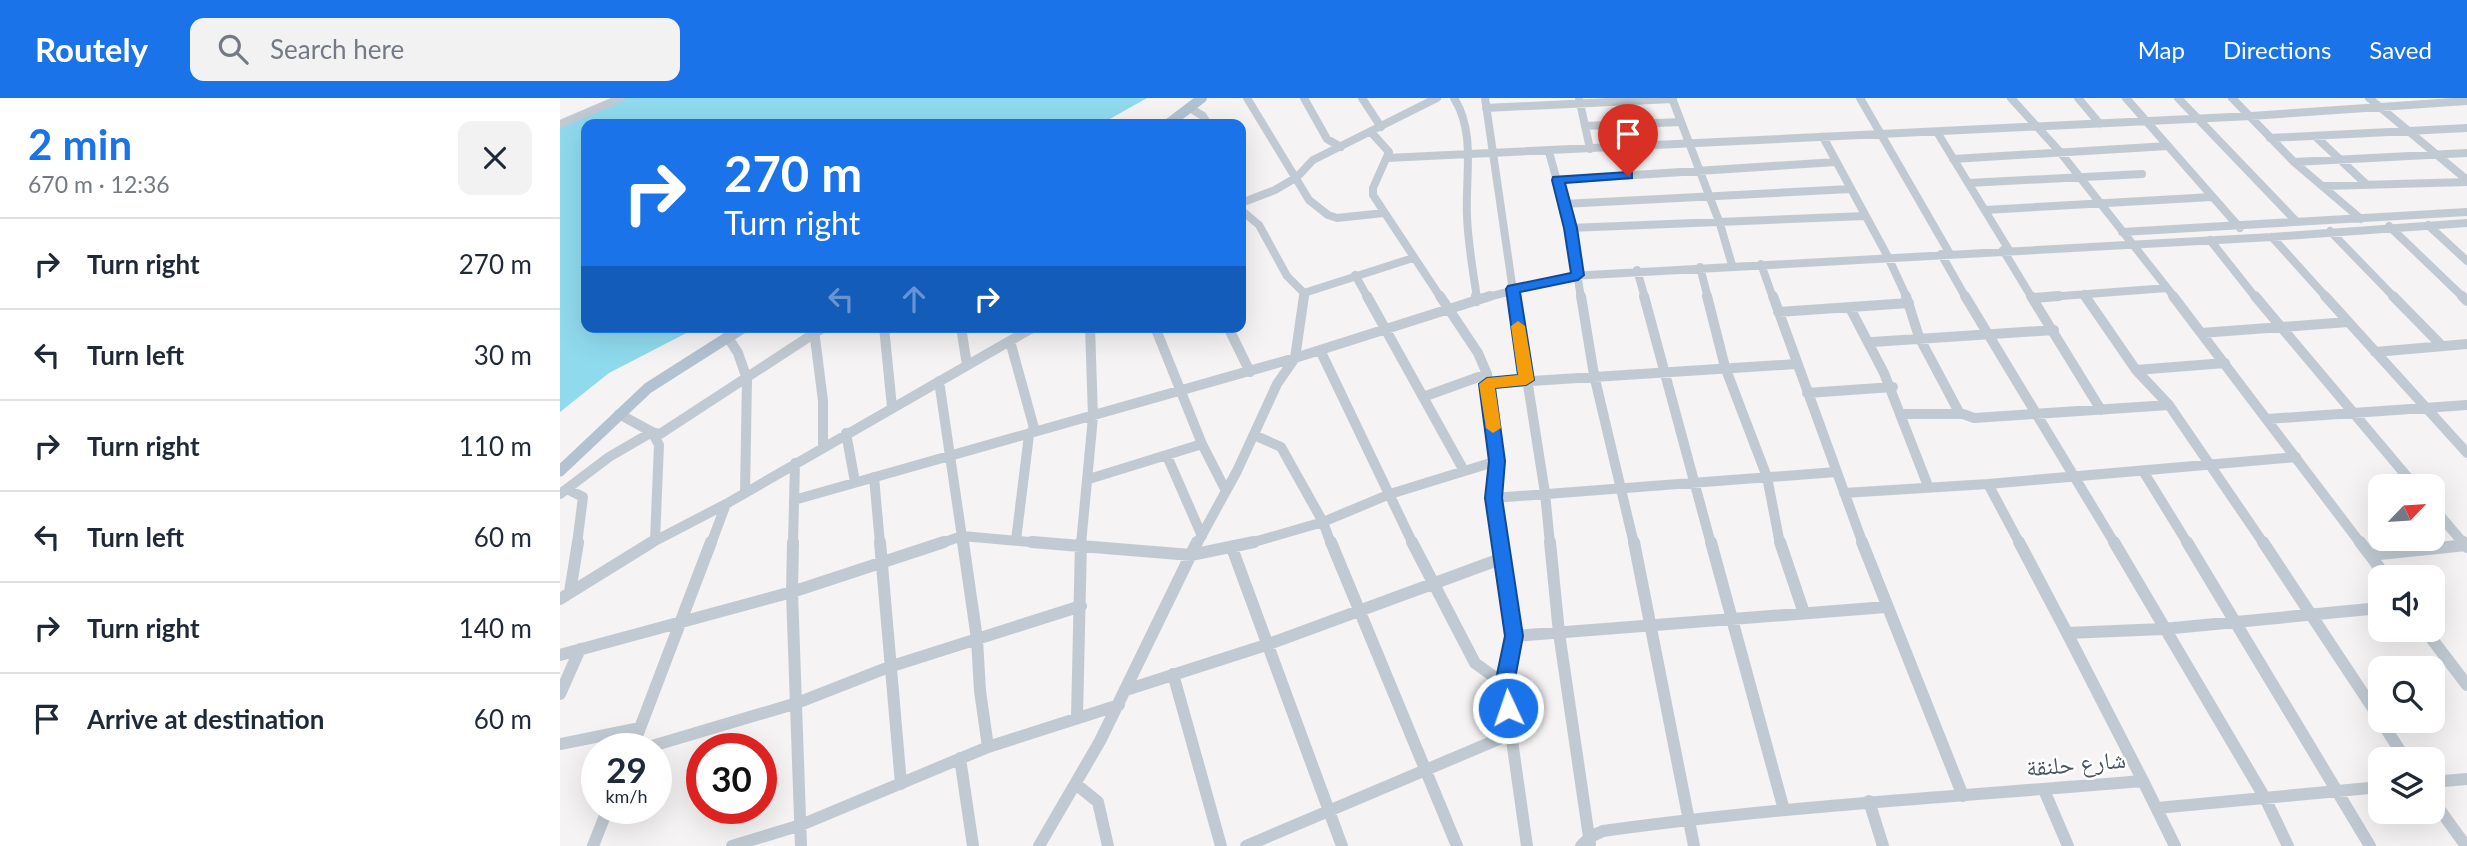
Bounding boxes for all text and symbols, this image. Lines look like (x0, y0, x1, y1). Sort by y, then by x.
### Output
search box (190, 18, 680, 81)
text: Routely (35, 29, 148, 69)
icon: search (214, 30, 252, 68)
text: Search here (270, 33, 404, 65)
text: Map (2138, 35, 2185, 64)
text: Directions (2223, 35, 2331, 64)
text: Saved (2369, 35, 2432, 64)
pin (1598, 104, 1658, 176)
icon: arrive (1609, 115, 1647, 153)
text: 2 min (28, 119, 132, 169)
button: close (458, 121, 532, 195)
text: 270 m (724, 144, 862, 202)
icon: right (609, 147, 700, 238)
text: 670 m · 12:36 (28, 170, 170, 198)
text: Turn right (724, 203, 860, 242)
icon: right (28, 245, 66, 283)
text: Turn right (87, 248, 200, 280)
text: 270 m (459, 248, 532, 280)
icon: left (822, 280, 860, 318)
icon: ahead (895, 280, 933, 318)
icon: right (968, 280, 1006, 318)
icon: left (28, 336, 66, 374)
text: Turn left (87, 339, 184, 371)
text: 30 m (474, 339, 532, 371)
icon: right (28, 427, 66, 465)
text: Turn right (87, 430, 200, 462)
text: 110 m (459, 430, 532, 462)
north arrow (2368, 474, 2445, 551)
map controls (2368, 474, 2445, 824)
icon: left (28, 518, 66, 556)
text: Turn left (87, 521, 184, 553)
text: 60 m (474, 521, 532, 553)
button: sound (2368, 565, 2445, 642)
icon: right (28, 609, 66, 647)
text: Turn right (87, 612, 200, 644)
text: 140 m (459, 612, 532, 644)
button: search (2368, 656, 2445, 733)
position arrow (1471, 671, 1545, 745)
icon: arrive (28, 700, 66, 738)
text: Arrive at destination (87, 703, 324, 735)
text: 60 m (474, 703, 532, 735)
speed limit sign: 30 (686, 733, 777, 824)
street label: شارع حلنقة (2025, 744, 2127, 783)
button: layers (2368, 747, 2445, 824)
text: 29 (606, 748, 647, 790)
text: km/h (605, 785, 648, 807)

